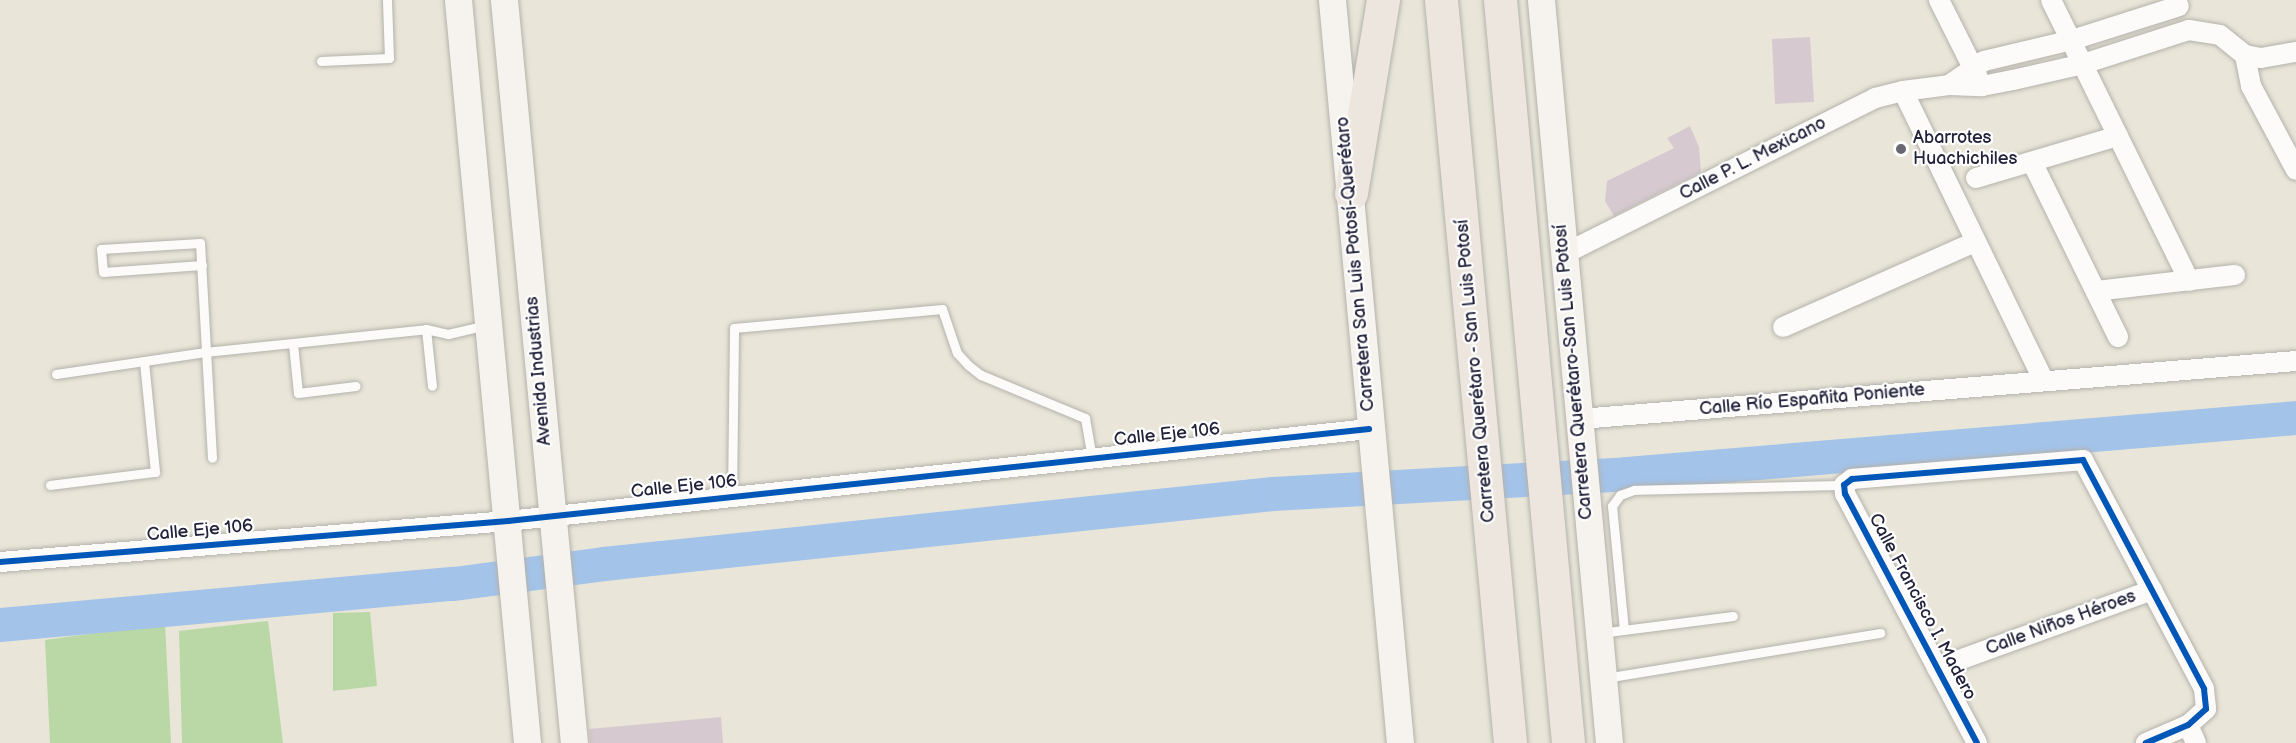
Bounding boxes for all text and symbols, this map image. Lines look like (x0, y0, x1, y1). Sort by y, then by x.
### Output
street label: Calle P. L. Mexicano (1676, 113, 1830, 205)
street label: Carretera San Luis Potosí-Querétaro (1332, 115, 1380, 413)
place label: Abarrotes Huachichiles (1913, 128, 2017, 170)
marker: Abarrotes Huachichiles (1894, 142, 1908, 156)
street label: Carretera Querétaro - San Luis Potosí (1452, 218, 1500, 524)
street label: Carretera Querétaro-San Luis Potosí (1550, 223, 1598, 521)
street label: Avenida Industrias (522, 295, 556, 447)
street label: Calle Río Españita Poniente (1698, 379, 1926, 421)
street label: Calle Eje 106 (1113, 419, 1221, 451)
street label: Calle Eje 106 (630, 471, 738, 503)
street label: Calle Francisco I. Madero (1864, 510, 1980, 704)
street label: Calle Eje 106 (146, 516, 254, 546)
street label: Calle Niños Héroes (1983, 586, 2139, 660)

